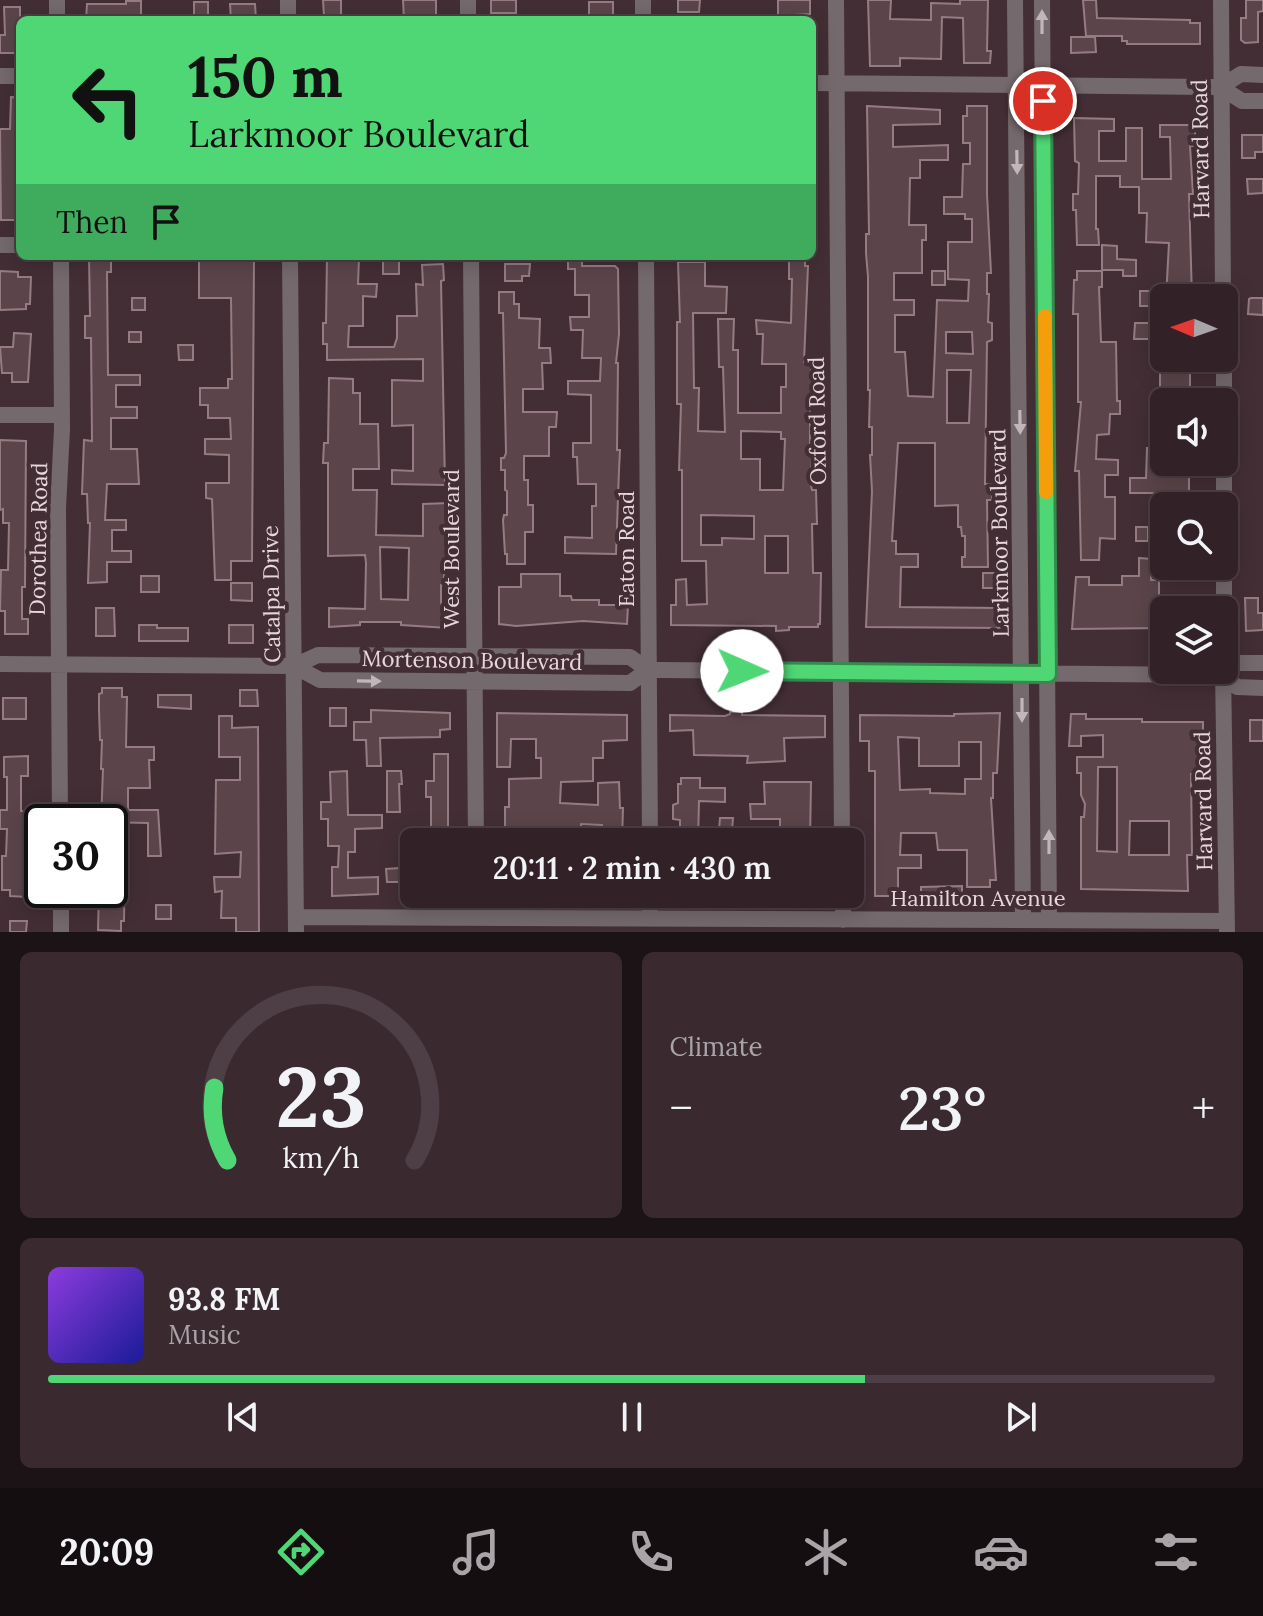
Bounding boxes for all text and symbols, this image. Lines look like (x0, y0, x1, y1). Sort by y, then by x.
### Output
one-way arrow (1036, 9, 1048, 34)
text: 150 m (188, 41, 343, 112)
icon: left (56, 48, 160, 152)
pin (1009, 67, 1077, 135)
icon: arrive (1021, 79, 1065, 123)
street label: Harvard Road (1185, 79, 1215, 219)
text: Larkmoor Boulevard (188, 111, 530, 157)
one-way arrow (1011, 150, 1023, 175)
icon: arrive (144, 200, 188, 244)
text: Then (56, 203, 128, 241)
north arrow (1150, 284, 1238, 372)
map controls (1150, 284, 1238, 684)
street label: Oxford Road (802, 356, 832, 486)
button: sound (1150, 388, 1238, 476)
one-way arrow (1013, 410, 1026, 435)
street label: Larkmoor Boulevard (983, 428, 1015, 638)
street label: Dorothea Road (23, 462, 53, 616)
street label: West Boulevard (437, 469, 465, 629)
street label: Eaton Road (612, 491, 640, 607)
button: search (1150, 492, 1238, 580)
street label: Catalpa Drive (256, 525, 286, 663)
button: layers (1150, 596, 1238, 684)
position arrow (700, 629, 784, 713)
street label: Mortenson Boulevard (361, 644, 583, 676)
one-way arrow (357, 674, 382, 687)
one-way arrow (1016, 698, 1029, 723)
street label: Harvard Road (1188, 731, 1218, 871)
speed limit sign: 30 (24, 804, 128, 908)
one-way arrow (1043, 829, 1055, 854)
text: 20:11 · 2 min · 430 m (493, 849, 771, 887)
street label: Hamilton Avenue (890, 884, 1066, 912)
text: Climate (670, 1030, 763, 1063)
text: 23 (275, 1043, 366, 1150)
text: 23° (898, 1070, 987, 1146)
text: − (670, 1080, 693, 1136)
text: + (1192, 1080, 1215, 1136)
text: km/h (282, 1139, 359, 1176)
text: 93.8 FM (168, 1280, 280, 1318)
text: Music (168, 1318, 241, 1351)
icon: previous (221, 1395, 265, 1439)
icon: pause (610, 1395, 654, 1439)
icon: next (999, 1395, 1043, 1439)
icon: directions (273, 1524, 329, 1580)
icon: music (448, 1524, 504, 1580)
icon: phone (623, 1524, 679, 1580)
icon: climate (798, 1524, 854, 1580)
icon: car (973, 1524, 1029, 1580)
icon: filters (1148, 1524, 1204, 1580)
text: 20:09 (59, 1529, 154, 1575)

